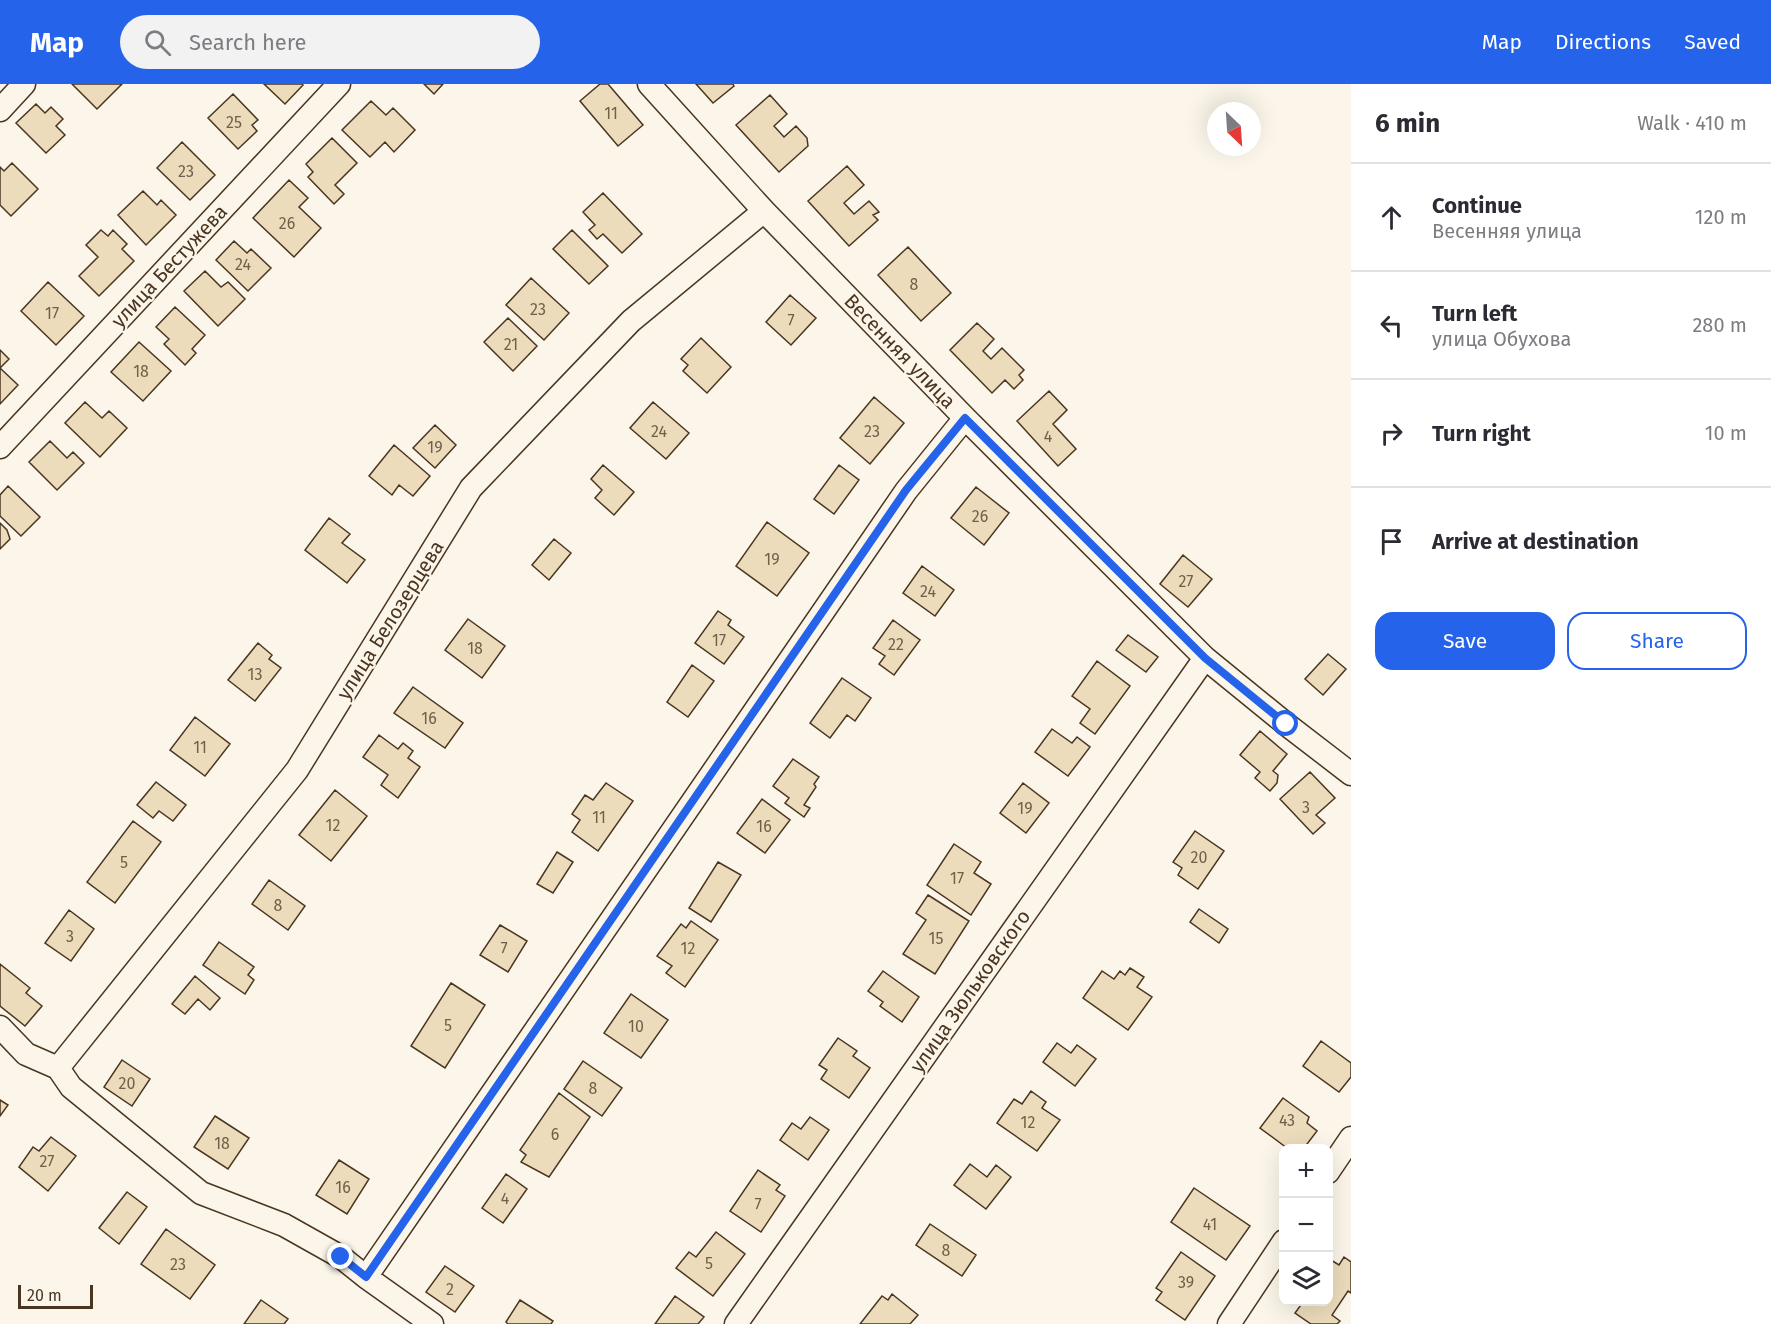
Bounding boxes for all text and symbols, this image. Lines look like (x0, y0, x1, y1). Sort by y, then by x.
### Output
search box (120, 15, 540, 69)
text: Map (30, 26, 84, 59)
icon: search (141, 26, 174, 59)
text: Search here (189, 29, 307, 56)
text: Map (1482, 29, 1522, 55)
text: Directions (1555, 29, 1651, 55)
text: Saved (1684, 29, 1741, 55)
north arrow (1207, 102, 1261, 156)
house number: 11 (604, 104, 618, 123)
text: 6 min (1375, 108, 1440, 139)
text: Walk · 410 m (1637, 111, 1747, 135)
house number: 25 (226, 113, 242, 132)
house number: 23 (178, 162, 194, 181)
text: Continue (1432, 192, 1522, 219)
street label: улица Бестужева (106, 200, 232, 332)
icon: ahead (1375, 201, 1408, 234)
text: 120 m (1695, 205, 1747, 229)
house number: 26 (279, 214, 295, 233)
text: Весенняя улица (1432, 219, 1582, 243)
house number: 24 (235, 255, 251, 274)
house number: 8 (910, 275, 919, 294)
street label: Весенняя улица (839, 289, 961, 413)
house number: 23 (530, 300, 546, 319)
text: Turn left (1432, 300, 1517, 327)
house number: 17 (45, 304, 59, 323)
icon: left (1375, 309, 1408, 342)
house number: 7 (787, 311, 795, 330)
text: 280 m (1692, 313, 1747, 337)
text: улица Обухова (1432, 327, 1571, 351)
house number: 21 (504, 335, 518, 354)
house number: 18 (133, 362, 149, 381)
icon: right (1375, 417, 1408, 450)
text: Turn right (1432, 420, 1531, 447)
text: 10 m (1705, 421, 1747, 445)
house number: 24 (651, 422, 667, 441)
house number: 23 (864, 422, 880, 441)
house number: 4 (1044, 427, 1053, 446)
house number: 19 (427, 438, 443, 457)
house number: 26 (972, 507, 988, 526)
icon: arrive (1375, 525, 1408, 558)
text: Arrive at destination (1432, 528, 1639, 555)
street label: улица Белозерцева (331, 536, 449, 704)
house number: 19 (764, 550, 780, 569)
house number: 27 (1179, 572, 1193, 591)
house number: 24 (920, 582, 936, 601)
button: Save (1375, 612, 1555, 670)
button: Share (1567, 612, 1747, 670)
house number: 17 (712, 631, 726, 650)
house number: 22 (888, 635, 904, 654)
house number: 18 (467, 639, 483, 658)
house number: 13 (248, 665, 262, 684)
house number: 16 (421, 709, 437, 728)
route start (1272, 710, 1298, 736)
house number: 11 (193, 738, 207, 757)
house number: 3 (1302, 798, 1310, 817)
house number: 19 (1017, 799, 1033, 818)
house number: 11 (592, 808, 606, 827)
house number: 12 (326, 816, 340, 835)
house number: 16 (756, 817, 772, 836)
house number: 20 (1191, 848, 1207, 867)
house number: 5 (120, 853, 128, 872)
house number: 17 (950, 869, 964, 888)
house number: 8 (274, 896, 283, 915)
street label: улица Зюльковского (905, 905, 1035, 1077)
house number: 3 (66, 927, 74, 946)
house number: 15 (929, 929, 943, 948)
house number: 7 (500, 939, 508, 958)
house number: 12 (681, 939, 695, 958)
house number: 5 (444, 1016, 452, 1035)
house number: 10 (628, 1017, 644, 1036)
house number: 20 (119, 1074, 135, 1093)
house number: 8 (589, 1079, 598, 1098)
house number: 43 (1279, 1111, 1295, 1130)
house number: 12 (1021, 1113, 1035, 1132)
house number: 6 (551, 1125, 559, 1144)
house number: 18 (214, 1134, 230, 1153)
map controls (1279, 1144, 1333, 1306)
button: + (1279, 1144, 1333, 1198)
house number: 27 (40, 1152, 54, 1171)
house number: 16 (335, 1178, 351, 1197)
house number: 4 (501, 1189, 510, 1208)
house number: 7 (754, 1195, 762, 1214)
button: − (1279, 1198, 1333, 1252)
house number: 41 (1203, 1215, 1217, 1234)
house number: 8 (942, 1241, 951, 1260)
route end (327, 1243, 353, 1269)
button: layers (1279, 1252, 1333, 1306)
house number: 5 (705, 1254, 713, 1273)
house number: 23 (170, 1255, 186, 1274)
house number: 39 (1178, 1273, 1194, 1292)
house number: 2 (446, 1280, 454, 1299)
scale bar (18, 1282, 93, 1310)
text: 20 m (27, 1286, 62, 1305)

